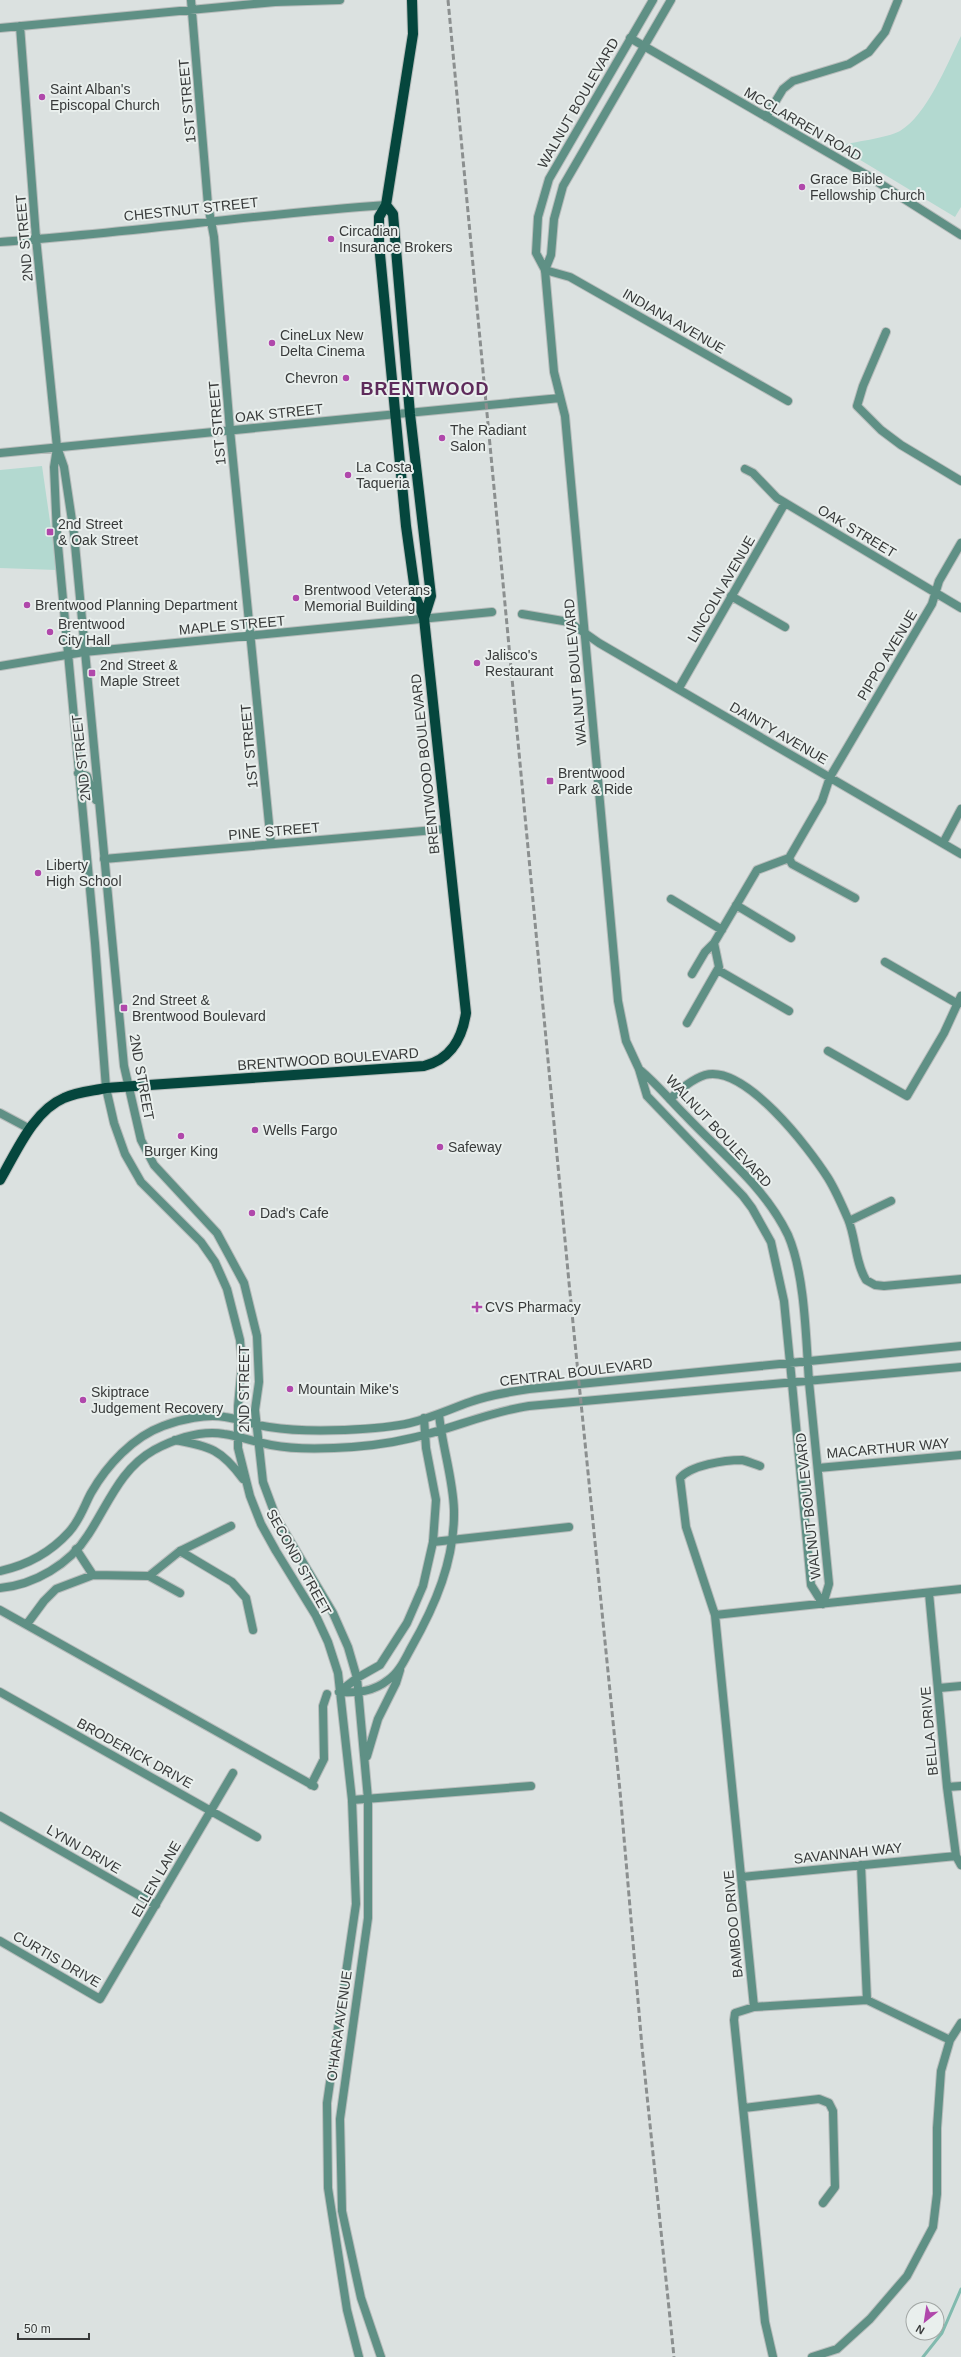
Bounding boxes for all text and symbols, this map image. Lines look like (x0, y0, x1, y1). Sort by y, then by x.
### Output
street label: WALNUT BOULEVARD (534, 35, 622, 171)
street label: 1ST STREET (175, 58, 199, 144)
place label: Saint Alban's Episcopal Church (50, 81, 160, 113)
street label: MCCLARREN ROAD (741, 84, 865, 164)
marker: Saint Alban's Episcopal Church (37, 92, 47, 102)
place label: Grace Bible Fellowship Church (810, 171, 925, 203)
marker: Grace Bible Fellowship Church (797, 182, 807, 192)
street label: 2ND STREET (12, 193, 36, 282)
street label: CHESTNUT STREET (123, 194, 259, 224)
place label: Circadian Insurance Brokers (339, 223, 453, 255)
marker: Circadian Insurance Brokers (326, 234, 336, 244)
street label: INDIANA AVENUE (620, 285, 728, 357)
place label: CineLux New Delta Cinema (280, 327, 365, 359)
marker: CineLux New Delta Cinema (267, 338, 277, 348)
place label: Chevron (285, 370, 338, 386)
marker: Chevron (341, 373, 351, 383)
district label: BRENTWOOD (361, 379, 490, 399)
street label: 1ST STREET (205, 380, 229, 466)
street label: OAK STREET (234, 400, 324, 426)
place label: The Radiant Salon (450, 422, 526, 454)
marker: The Radiant Salon (437, 433, 447, 443)
place label: La Costa Taqueria (356, 459, 412, 491)
marker: La Costa Taqueria (343, 470, 353, 480)
street label: OAK STREET (815, 501, 900, 561)
place label: 2nd Street & Oak Street (58, 516, 138, 548)
marker: 2nd Street & Oak Street (45, 527, 55, 537)
street label: LINCOLN AVENUE (684, 533, 758, 645)
place label: Brentwood Veterans Memorial Building (304, 582, 430, 614)
marker: Brentwood Veterans Memorial Building (291, 593, 301, 603)
place label: Brentwood Planning Department (35, 597, 237, 613)
street label: WALNUT BOULEVARD (561, 598, 589, 746)
marker: Brentwood Planning Department (22, 600, 32, 610)
street label: PIPPO AVENUE (854, 607, 920, 703)
street label: MAPLE STREET (178, 612, 286, 638)
place label: Brentwood City Hall (58, 616, 125, 648)
marker: Brentwood City Hall (45, 627, 55, 637)
place label: Jalisco's Restaurant (485, 647, 554, 679)
place label: 2nd Street & Maple Street (100, 657, 179, 689)
marker: Jalisco's Restaurant (472, 658, 482, 668)
marker: 2nd Street & Maple Street (87, 668, 97, 678)
street label: BRENTWOOD BOULEVARD (408, 673, 442, 855)
street label: DAINTY AVENUE (727, 698, 831, 768)
street label: 1ST STREET (237, 703, 261, 789)
street label: 2ND STREET (68, 713, 94, 802)
place label: Brentwood Park & Ride (558, 765, 633, 797)
marker: Brentwood Park & Ride (545, 776, 555, 786)
street label: PINE STREET (228, 819, 321, 843)
place label: Liberty High School (46, 857, 122, 889)
marker: Liberty High School (33, 868, 43, 878)
place label: 2nd Street & Brentwood Boulevard (132, 992, 266, 1024)
marker: 2nd Street & Brentwood Boulevard (119, 1003, 129, 1013)
street label: 2ND STREET (127, 1033, 158, 1122)
street label: BRENTWOOD BOULEVARD (237, 1045, 419, 1073)
street label: WALNUT BOULEVARD (663, 1072, 775, 1190)
place label: Wells Fargo (263, 1122, 338, 1138)
marker: Wells Fargo (250, 1125, 260, 1135)
marker: Burger King (176, 1131, 186, 1141)
place label: Safeway (448, 1139, 502, 1155)
marker: Safeway (435, 1142, 445, 1152)
place label: Burger King (144, 1143, 218, 1159)
place label: Dad's Cafe (260, 1205, 329, 1221)
marker: Dad's Cafe (247, 1208, 257, 1218)
place label: CVS Pharmacy (485, 1299, 581, 1315)
marker: CVS Pharmacy (472, 1302, 482, 1312)
street label: 2ND STREET (236, 1345, 252, 1433)
street label: CENTRAL BOULEVARD (499, 1355, 653, 1389)
place label: Mountain Mike's (298, 1381, 399, 1397)
place label: Skiptrace Judgement Recovery (91, 1384, 223, 1416)
marker: Mountain Mike's (285, 1384, 295, 1394)
marker: Skiptrace Judgement Recovery (78, 1395, 88, 1405)
street label: WALNUT BOULEVARD (792, 1432, 824, 1580)
street label: MACARTHUR WAY (826, 1435, 951, 1461)
street label: SECOND STREET (263, 1506, 335, 1618)
street label: BELLA DRIVE (917, 1686, 941, 1776)
street label: BRODERICK DRIVE (74, 1715, 196, 1791)
street label: LYNN DRIVE (44, 1821, 124, 1877)
street label: ELLEN LANE (128, 1838, 184, 1920)
street label: SAVANNAH WAY (793, 1839, 904, 1867)
street label: BAMBOO DRIVE (720, 1869, 746, 1979)
street label: CURTIS DRIVE (10, 1927, 104, 1991)
street label: O'HARA AVENUE (323, 1970, 355, 2082)
north arrow (905, 2301, 945, 2341)
scale bar (18, 2315, 89, 2341)
text: 50 m (24, 2322, 51, 2336)
text: N (914, 2322, 926, 2337)

